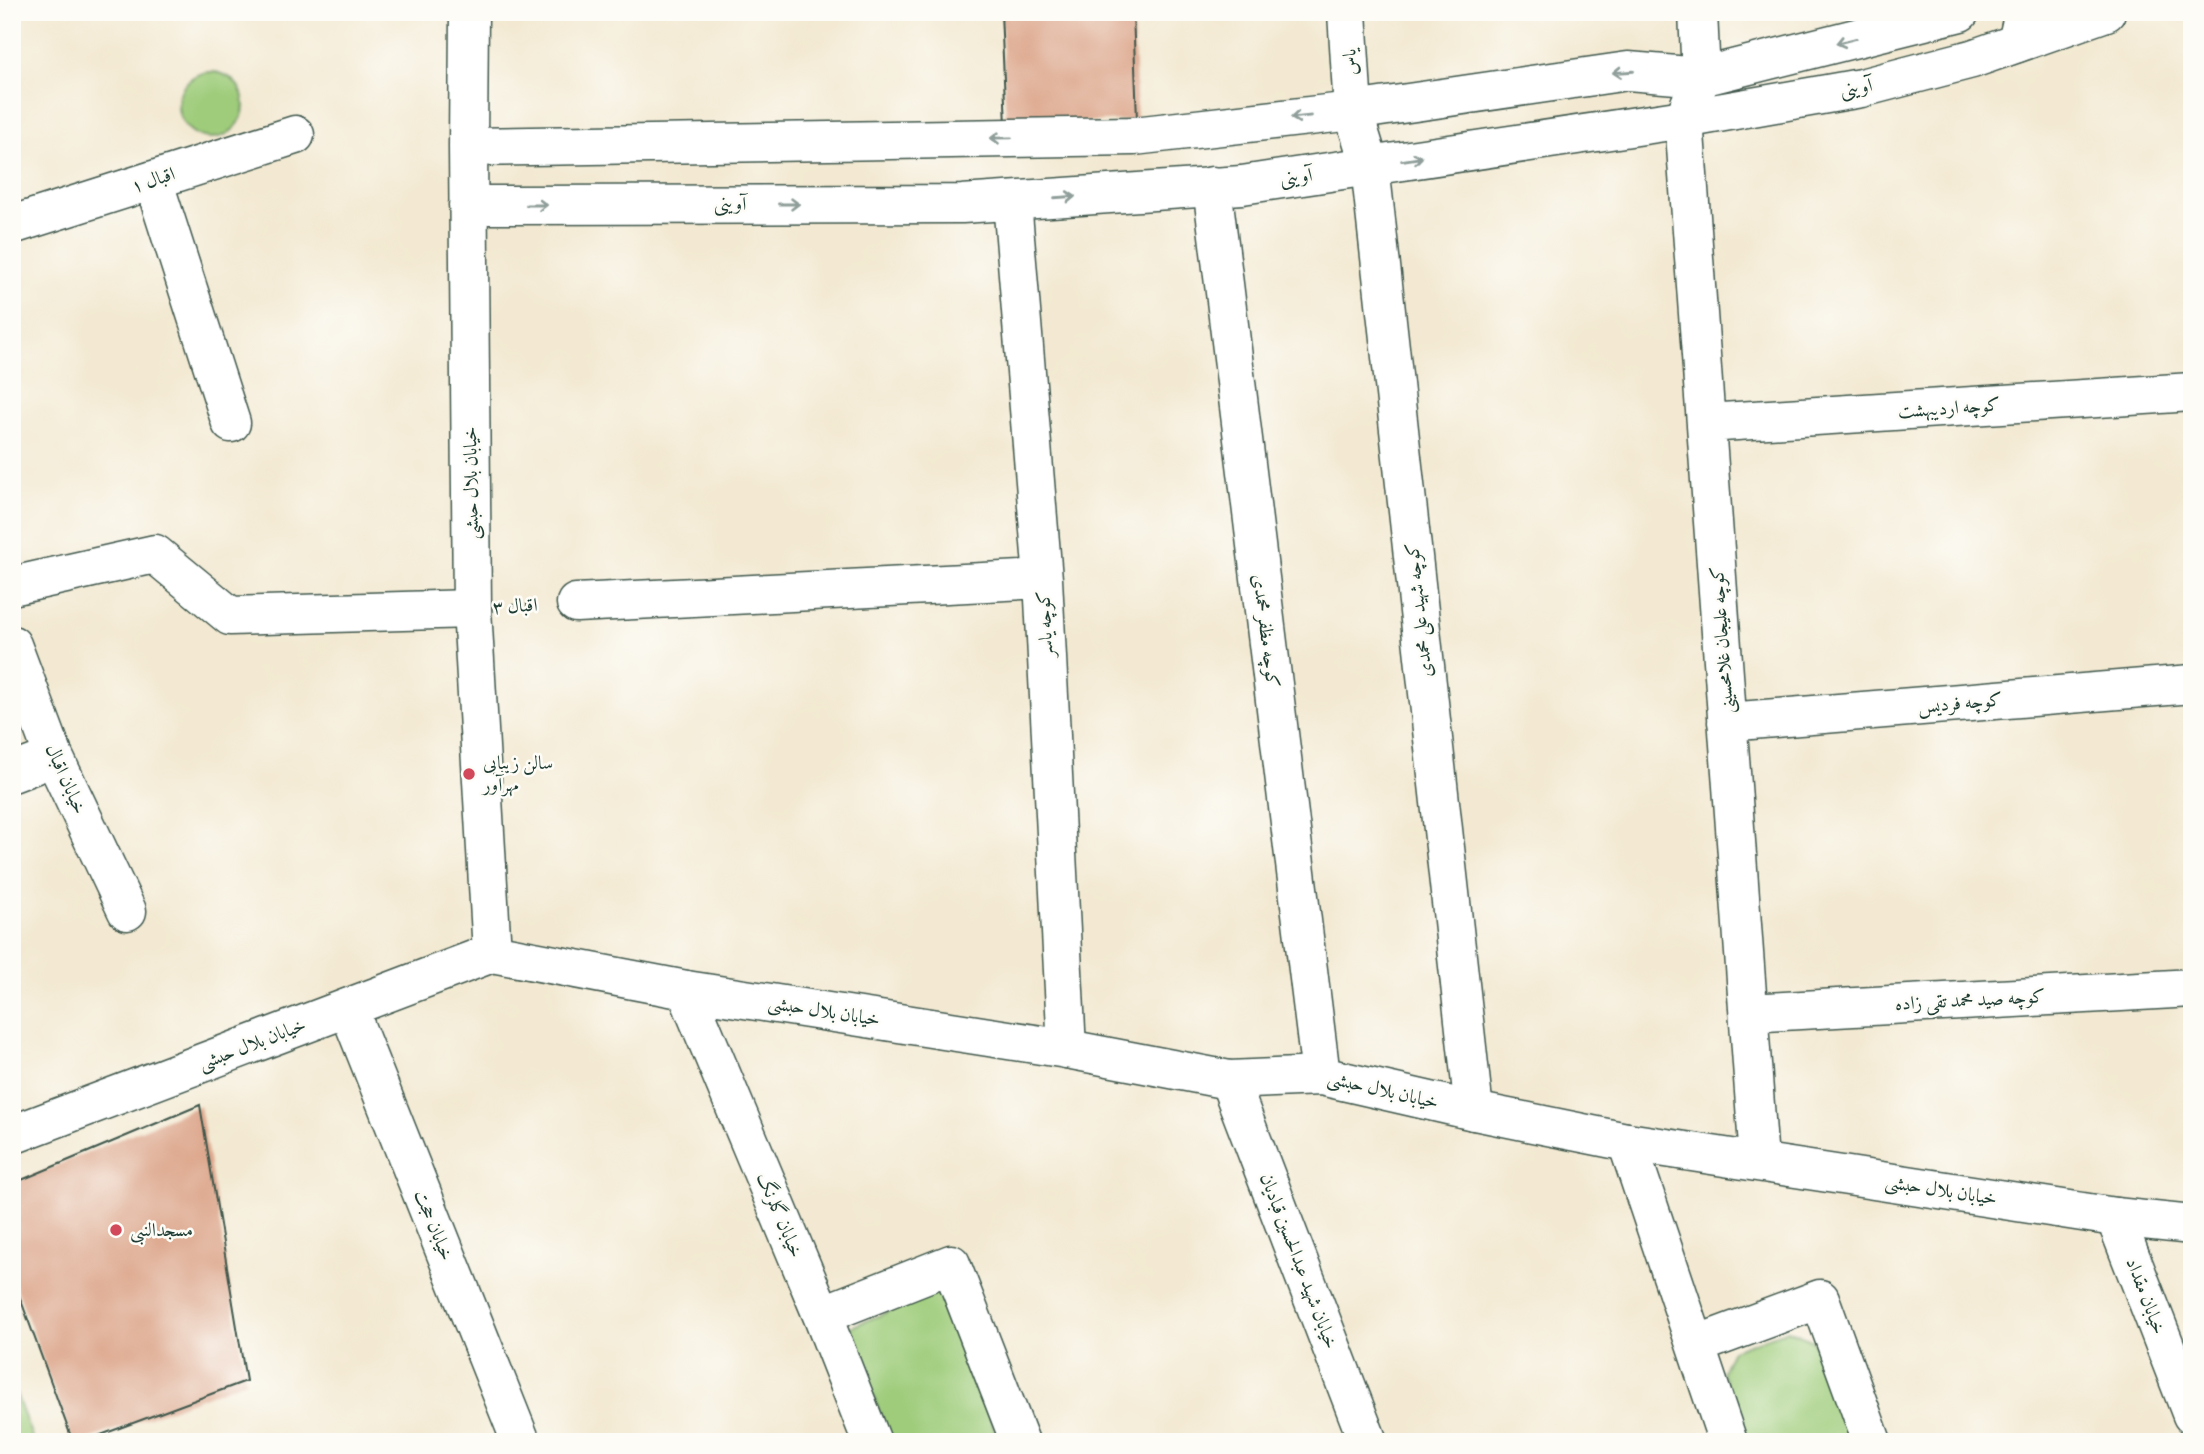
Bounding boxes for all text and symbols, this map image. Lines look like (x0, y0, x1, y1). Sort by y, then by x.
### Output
one-way arrow (1835, 35, 1858, 48)
street label: یاس (1336, 47, 1364, 76)
one-way arrow (1612, 66, 1635, 79)
street label: آوینی (1837, 72, 1876, 104)
one-way arrow (1290, 111, 1313, 124)
one-way arrow (990, 131, 1013, 145)
one-way arrow (1401, 152, 1423, 165)
street label: اقبال ۱ (128, 161, 178, 199)
street label: آوینی (1278, 161, 1316, 192)
one-way arrow (1053, 190, 1076, 203)
street label: آوینی (714, 191, 748, 217)
one-way arrow (777, 197, 800, 211)
one-way arrow (525, 198, 548, 212)
street label: کوچه اردیبهشت (1897, 391, 2001, 425)
street label: خیابان بلال حبشی (457, 426, 485, 540)
street label: کوچه شهید علی محمدی (1399, 541, 1440, 679)
street label: کوچه علیجان غلامحسینی (1704, 565, 1740, 715)
street label: کوچه مظفر محمدی (1246, 573, 1286, 689)
street label: کوچه یاسر (1030, 590, 1060, 660)
street label: اقبال ۳ (492, 592, 538, 620)
street label: کوچه فردیس (1917, 686, 2003, 720)
street label: خیابان اقبال (39, 740, 93, 818)
place label: سالن زیبایی مهرآور (481, 750, 553, 798)
marker: سالن زیبایی مهرآور (461, 766, 477, 782)
street label: کوچه صید محمد تقی زاده (1894, 983, 2046, 1017)
street label: خیابان بلال حبشی (766, 989, 882, 1033)
street label: خیابان بلال حبشی (194, 1012, 310, 1076)
street label: خیابان بلال حبشی (1325, 1065, 1441, 1115)
street label: خیابان گلرنگ (750, 1168, 810, 1262)
street label: خیابان بلال حبشی (1883, 1168, 1999, 1212)
street label: خیابان شهید عبدالحسین قبادیان (1253, 1169, 1345, 1353)
street label: خیابان حجت (408, 1186, 460, 1264)
place label: مسجدالنبی (130, 1217, 193, 1245)
marker: مسجدالنبی (108, 1222, 124, 1238)
street label: خیابان مقداد (2119, 1254, 2173, 1338)

